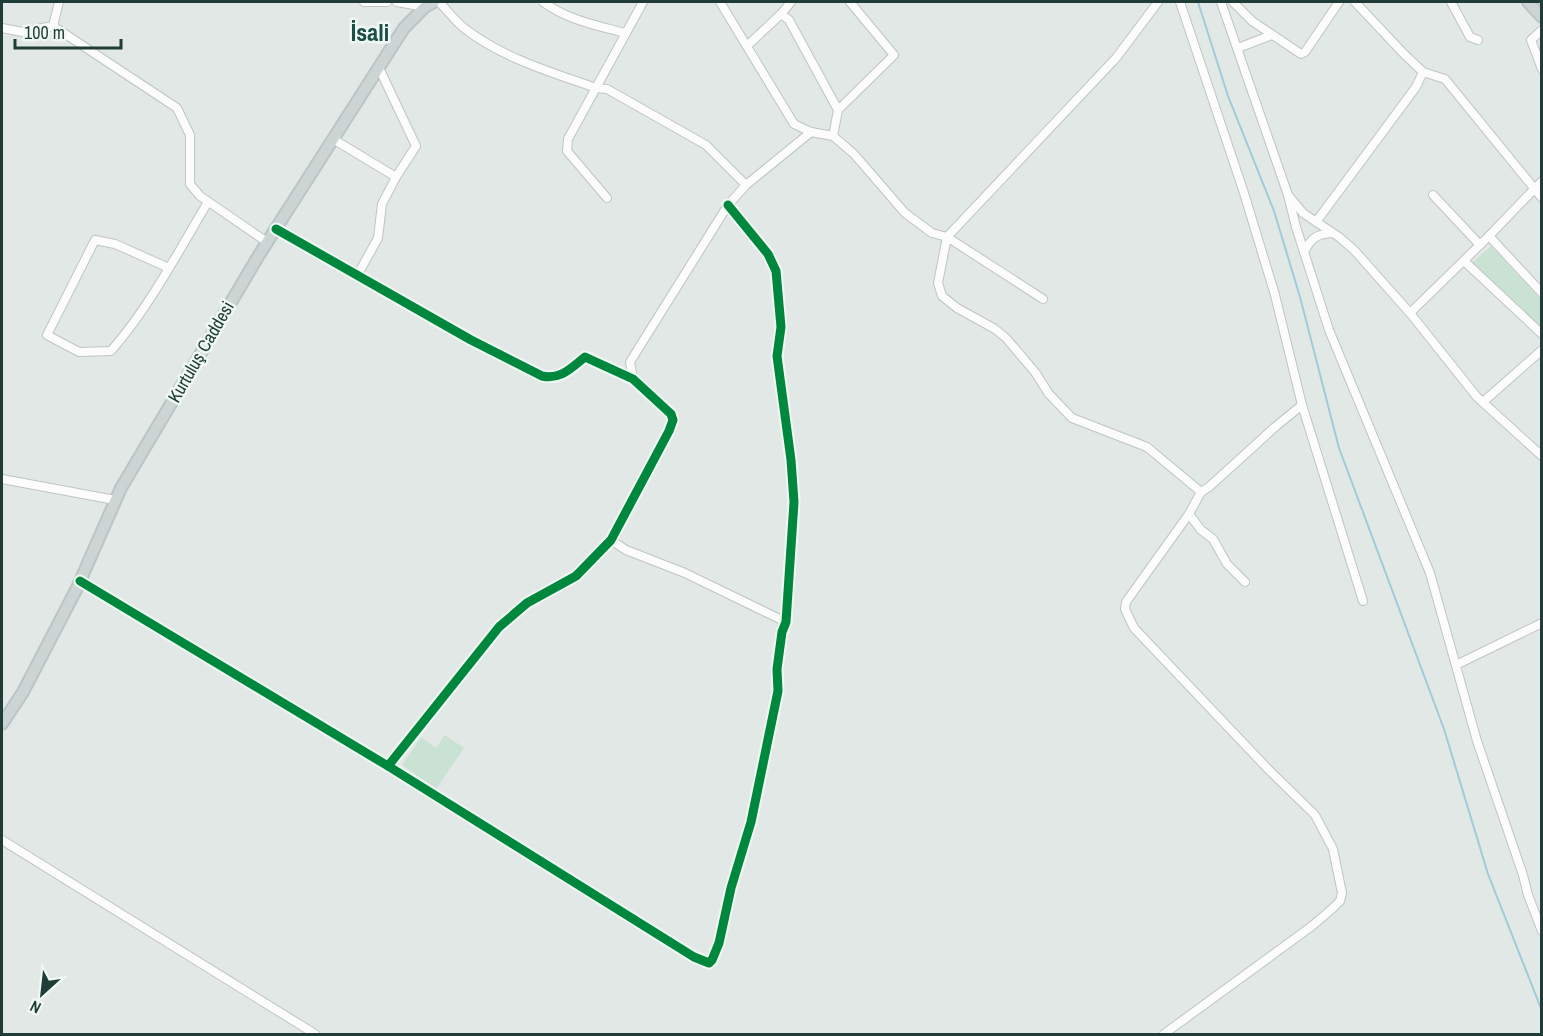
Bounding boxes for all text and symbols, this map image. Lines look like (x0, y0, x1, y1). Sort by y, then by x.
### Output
scale bar (15, 12, 122, 50)
district label: İsali (351, 16, 389, 48)
text: 100 m (24, 20, 65, 45)
street label: Kurtuluş Caddesi (161, 296, 240, 407)
north arrow (12, 964, 72, 1024)
text: N (26, 995, 44, 1019)

